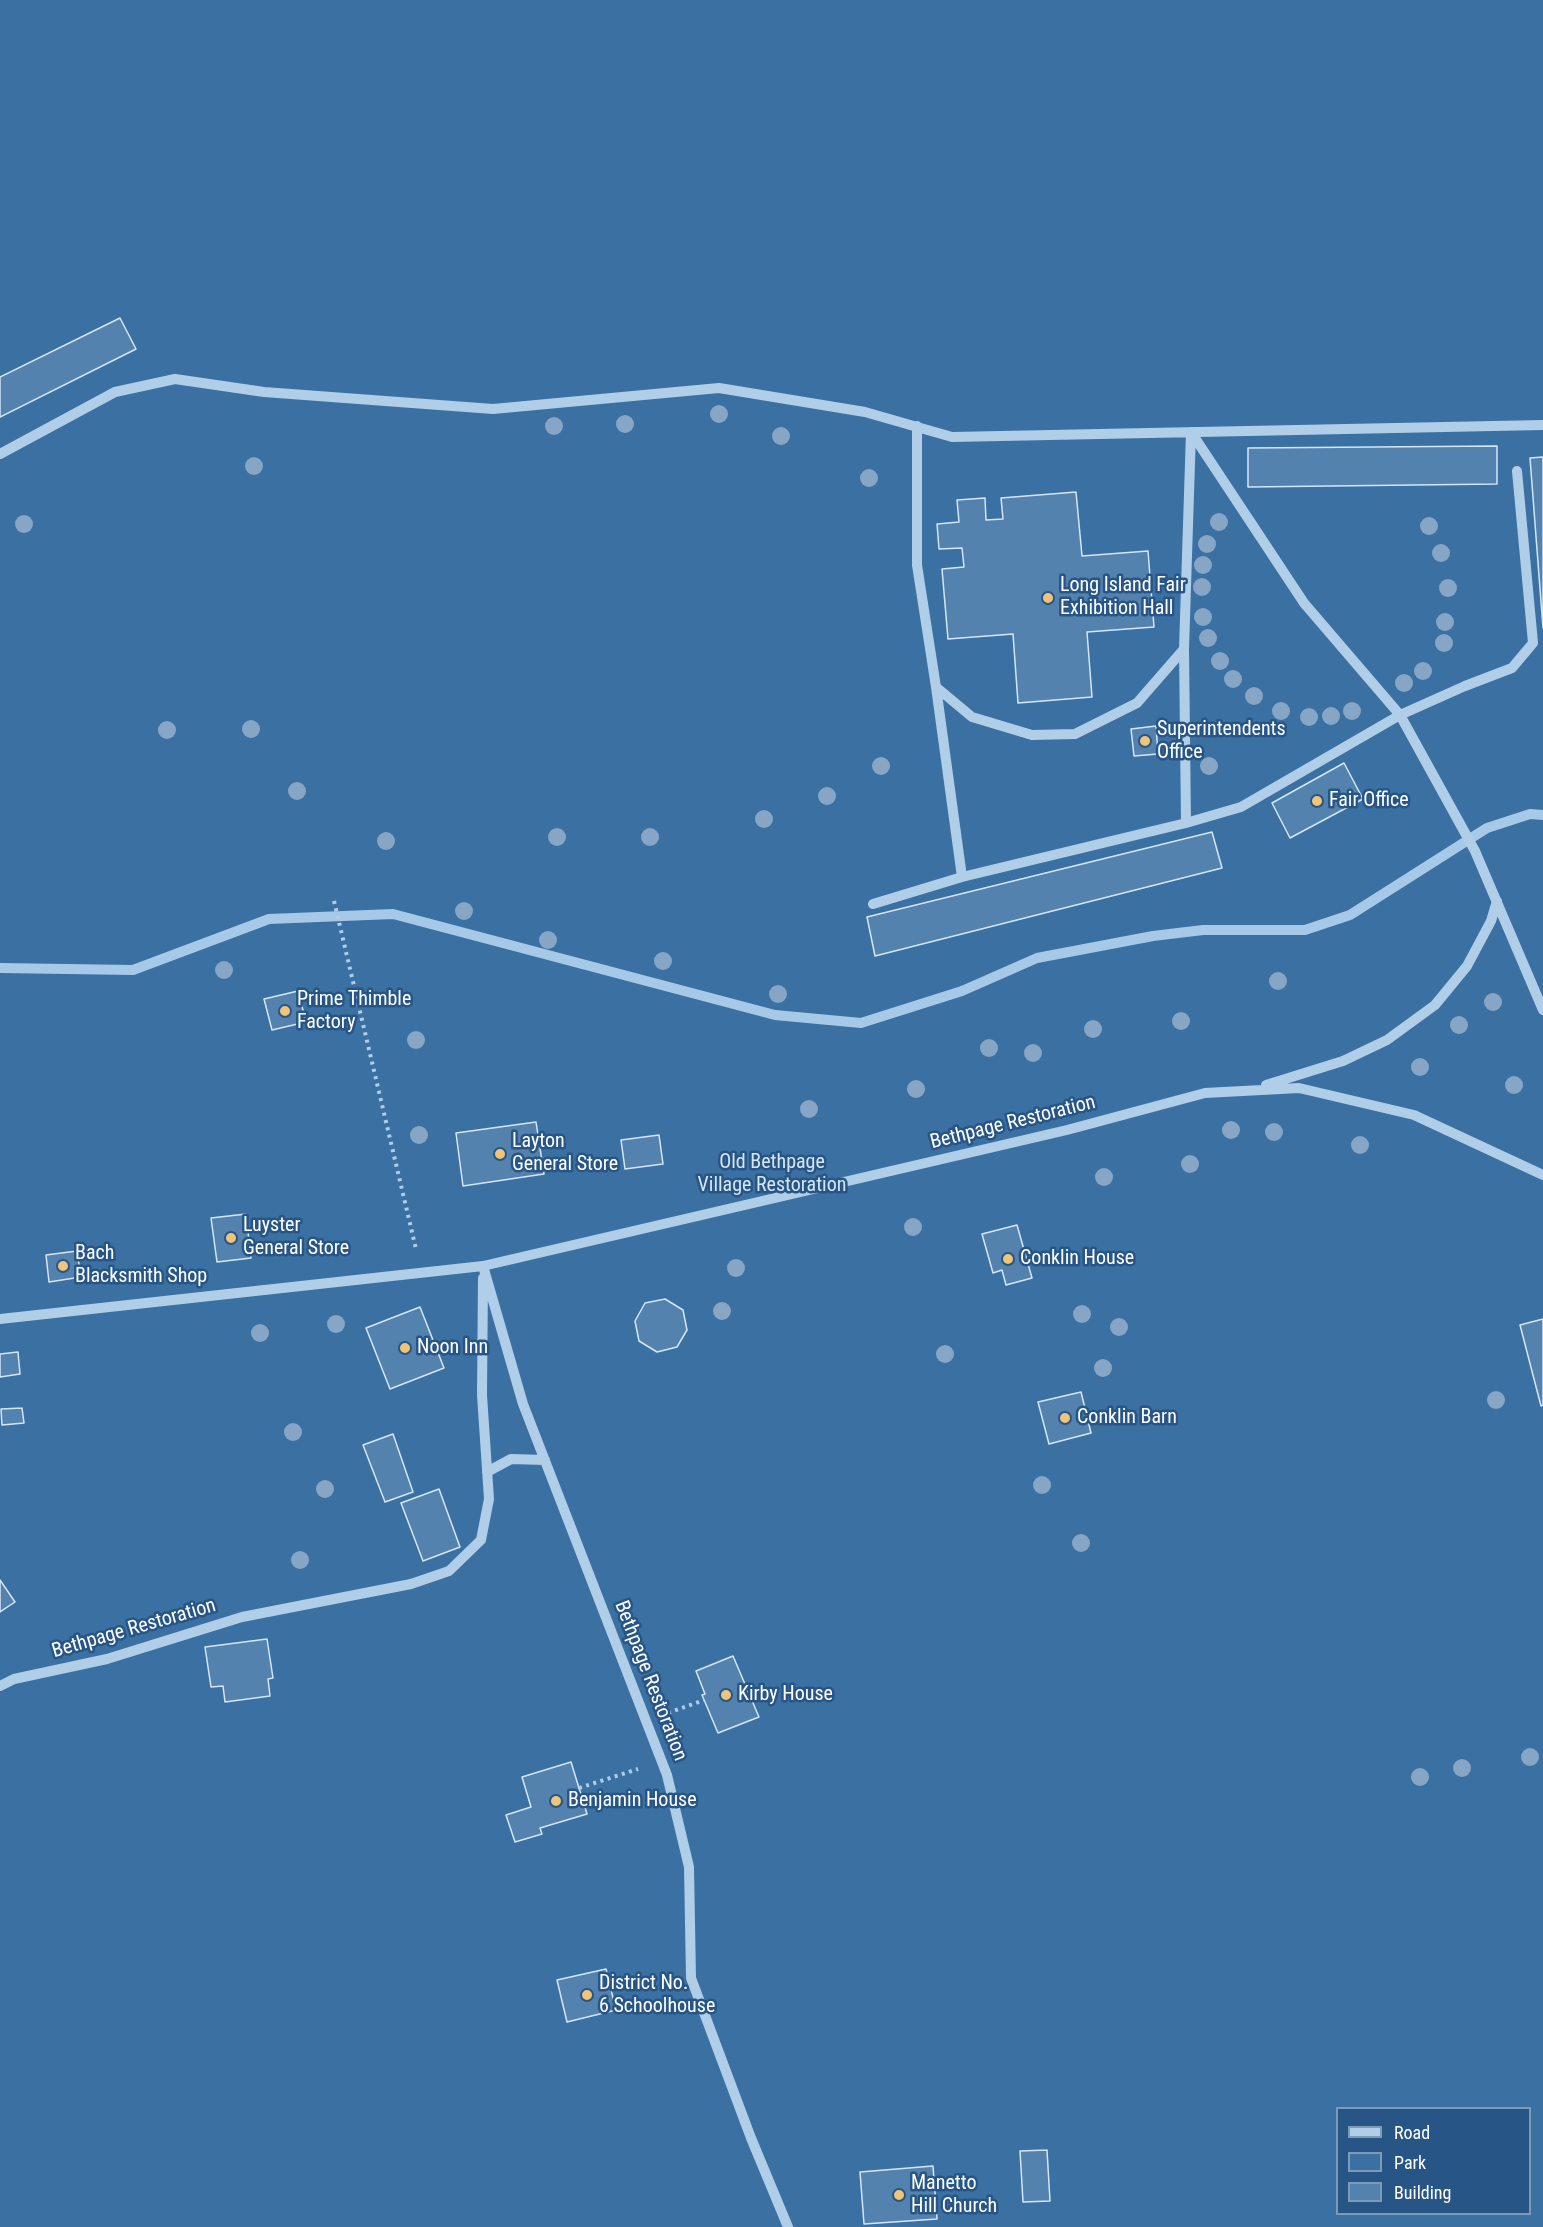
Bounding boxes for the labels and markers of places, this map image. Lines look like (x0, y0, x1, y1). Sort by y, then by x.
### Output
place label: Long Island Fair Exhibition Hall (1060, 574, 1186, 621)
marker: Long Island Fair Exhibition Hall (1041, 591, 1055, 605)
place label: Superintendents Office (1157, 718, 1286, 765)
marker: Superintendents Office (1138, 734, 1152, 748)
place label: Fair Office (1329, 789, 1409, 813)
marker: Fair Office (1310, 794, 1324, 808)
place label: Prime Thimble Factory (297, 988, 411, 1035)
marker: Prime Thimble Factory (278, 1004, 292, 1018)
place label: Layton General Store (512, 1130, 618, 1177)
marker: Layton General Store (493, 1147, 507, 1161)
place label: Luyster General Store (243, 1214, 349, 1261)
marker: Luyster General Store (224, 1231, 238, 1245)
place label: Bach Blacksmith Shop (75, 1242, 207, 1289)
place label: Conklin House (1020, 1247, 1134, 1271)
marker: Conklin House (1001, 1252, 1015, 1266)
marker: Bach Blacksmith Shop (56, 1259, 70, 1273)
place label: Noon Inn (417, 1336, 488, 1360)
marker: Noon Inn (398, 1341, 412, 1355)
place label: Conklin Barn (1077, 1406, 1177, 1430)
marker: Conklin Barn (1058, 1411, 1072, 1425)
place label: Kirby House (738, 1683, 833, 1707)
marker: Kirby House (719, 1688, 733, 1702)
place label: Benjamin House (568, 1789, 697, 1813)
marker: Benjamin House (549, 1794, 563, 1808)
place label: District No. 6 Schoolhouse (599, 1972, 715, 2019)
marker: District No. 6 Schoolhouse (580, 1988, 594, 2002)
place label: Manetto Hill Church (911, 2172, 997, 2219)
marker: Manetto Hill Church (892, 2188, 906, 2202)

